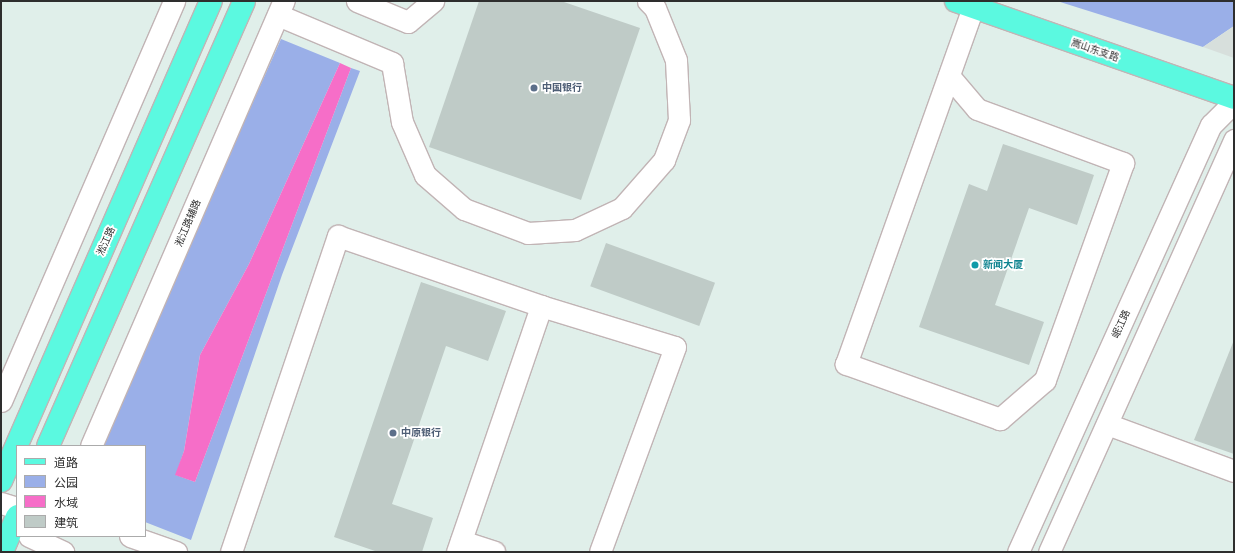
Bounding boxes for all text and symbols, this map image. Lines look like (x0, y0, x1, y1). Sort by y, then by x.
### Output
street label: 嵩山东支路 (1069, 36, 1121, 64)
place label: 中国银行 (542, 82, 582, 94)
marker: 中国银行 (529, 83, 539, 93)
street label: 淞江路辅路 (173, 198, 203, 248)
street label: 淞江路 (94, 225, 118, 257)
place label: 新闻大厦 (983, 259, 1023, 271)
marker: 新闻大厦 (970, 260, 980, 270)
street label: 岷江路 (1109, 308, 1133, 340)
place label: 中原银行 (401, 427, 441, 439)
marker: 中原银行 (388, 428, 398, 438)
legend (16, 445, 146, 537)
text: 道路 (54, 456, 78, 470)
text: 公园 (54, 476, 78, 490)
text: 水域 (54, 496, 78, 510)
text: 建筑 (54, 516, 78, 530)

